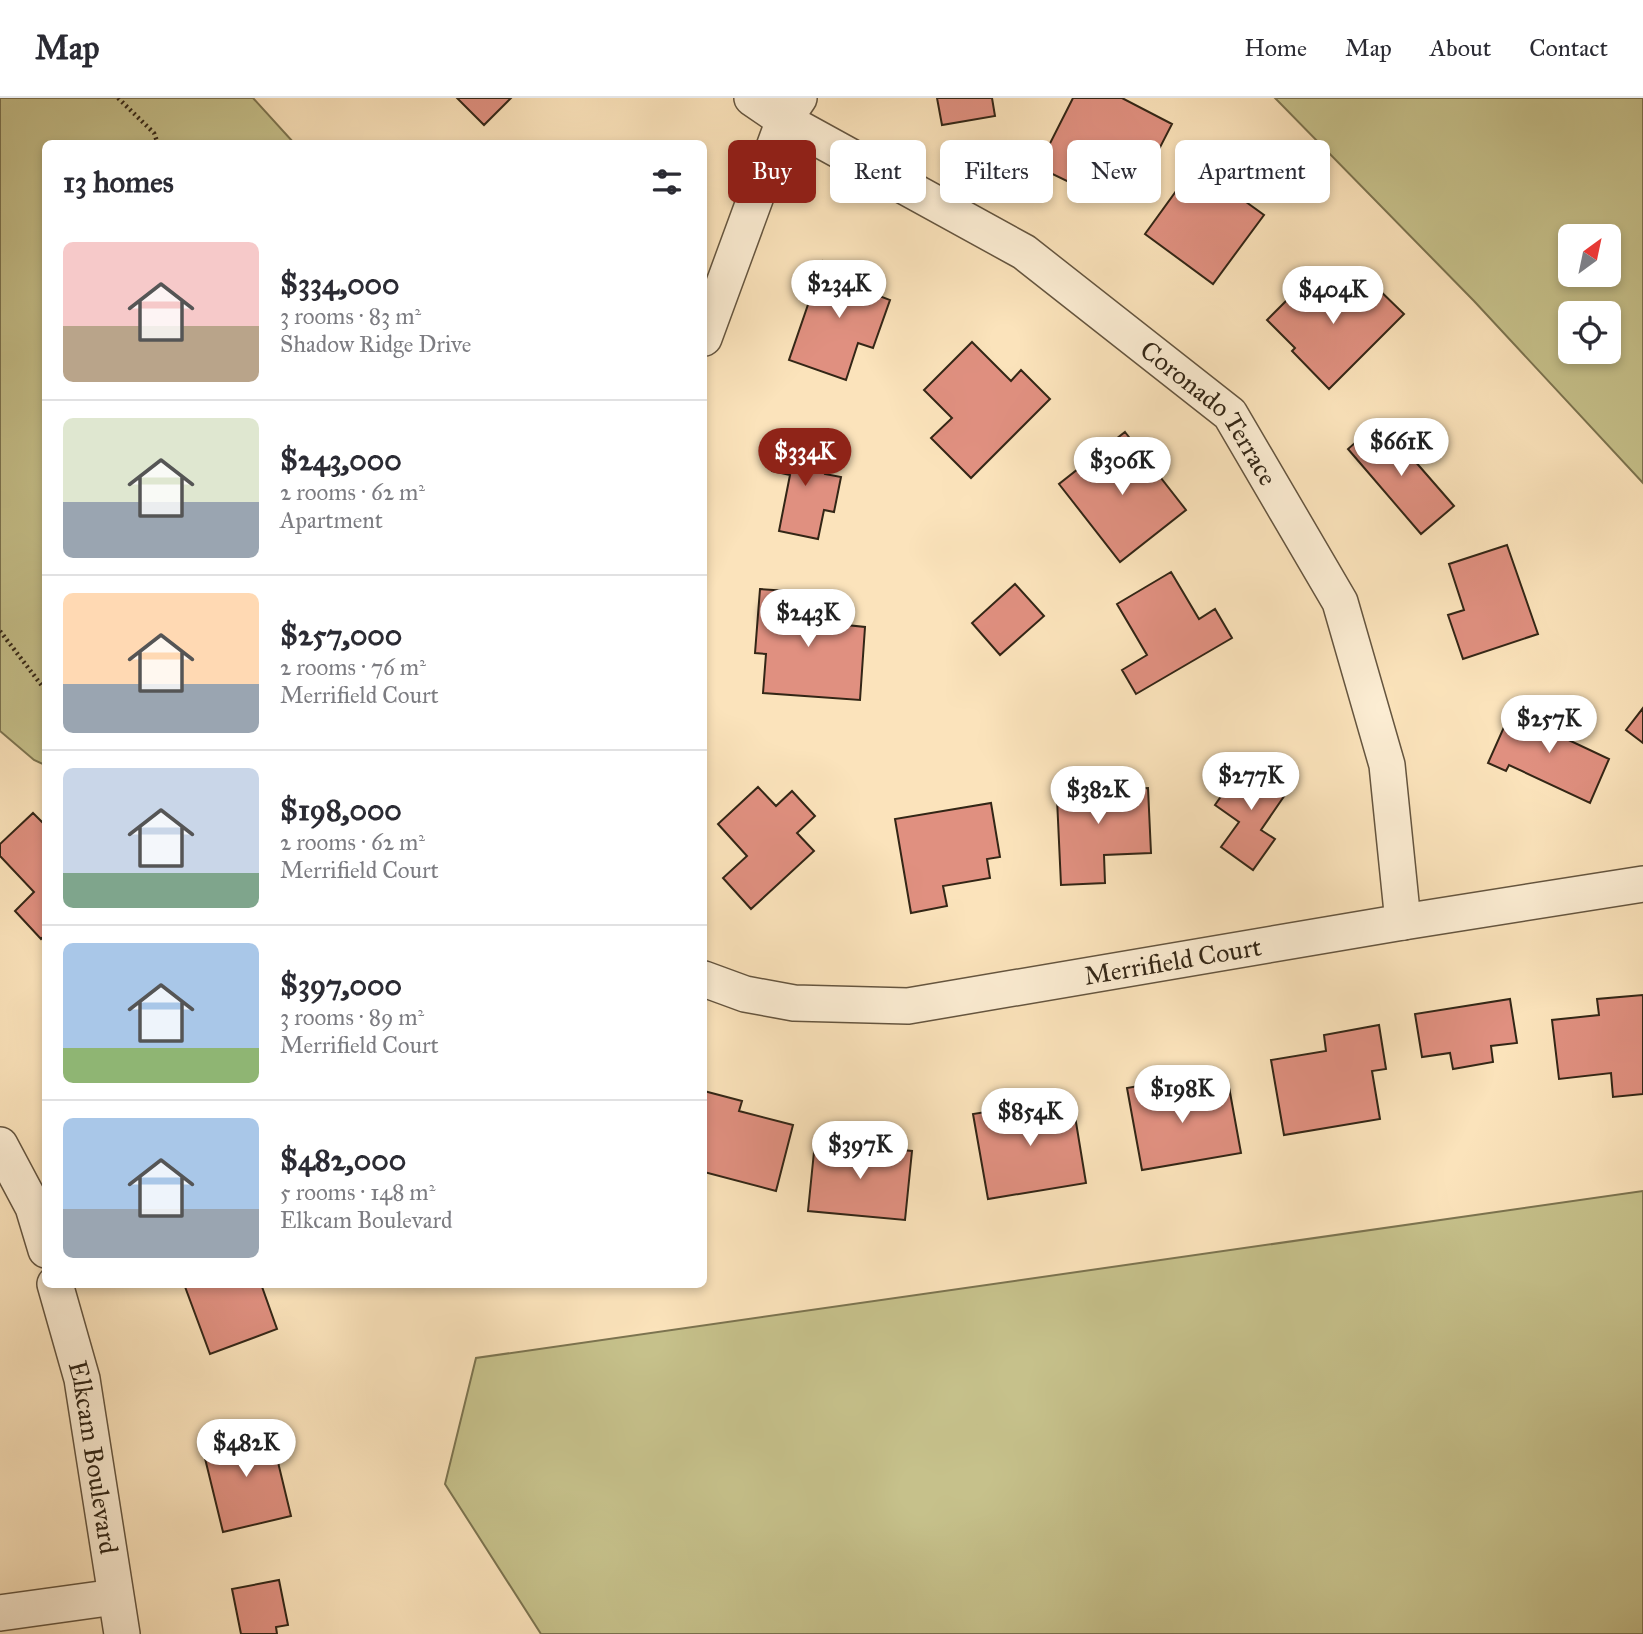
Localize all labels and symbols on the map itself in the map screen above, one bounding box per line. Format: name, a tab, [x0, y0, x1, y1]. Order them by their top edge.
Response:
north arrow	[1558, 224, 1620, 287]
pin: $234K	[790, 260, 888, 320]
pin: $404K	[1284, 266, 1382, 326]
street label: Coronado Terrace	[1134, 334, 1284, 491]
pin: $661K	[1352, 418, 1450, 478]
pin: $334K	[756, 428, 854, 488]
pin: $306K	[1073, 438, 1171, 497]
pin: $243K	[759, 589, 857, 649]
pin: $257K	[1500, 696, 1598, 755]
pin: $277K	[1202, 752, 1300, 812]
pin: $382K	[1049, 766, 1147, 826]
street label: Merrifield Court	[1082, 930, 1264, 992]
pin: $198K	[1133, 1066, 1231, 1125]
pin: $854K	[981, 1088, 1079, 1148]
pin: $397K	[811, 1122, 909, 1181]
street label: Elkcam Boulevard	[62, 1357, 125, 1556]
pin: $482K	[197, 1420, 295, 1479]

